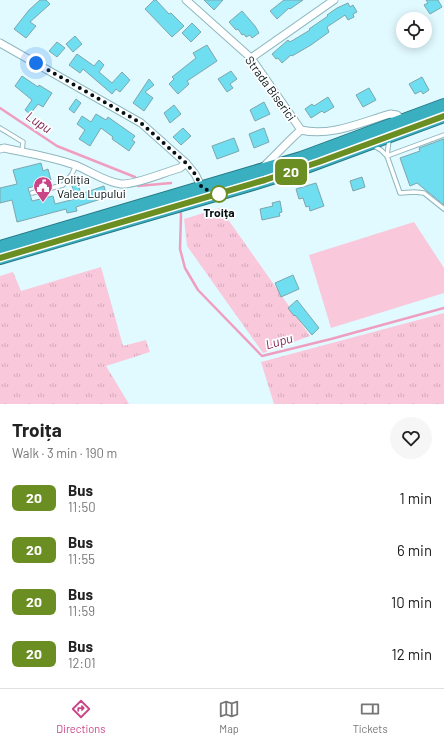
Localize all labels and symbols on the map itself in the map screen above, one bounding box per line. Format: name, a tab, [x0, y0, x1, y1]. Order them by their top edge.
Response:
your location	[26, 53, 46, 73]
street label: Strada Biserici	[243, 53, 299, 123]
water label: Lupu	[23, 108, 55, 136]
line badge: 20	[273, 159, 309, 185]
place label: Poliția Valea Lupului	[57, 172, 126, 200]
public building icon: Poliția Valea Lupului	[32, 175, 54, 203]
marker: Troița	[210, 185, 228, 203]
place label: Troița	[203, 205, 235, 219]
water label: Lupu	[264, 330, 295, 352]

